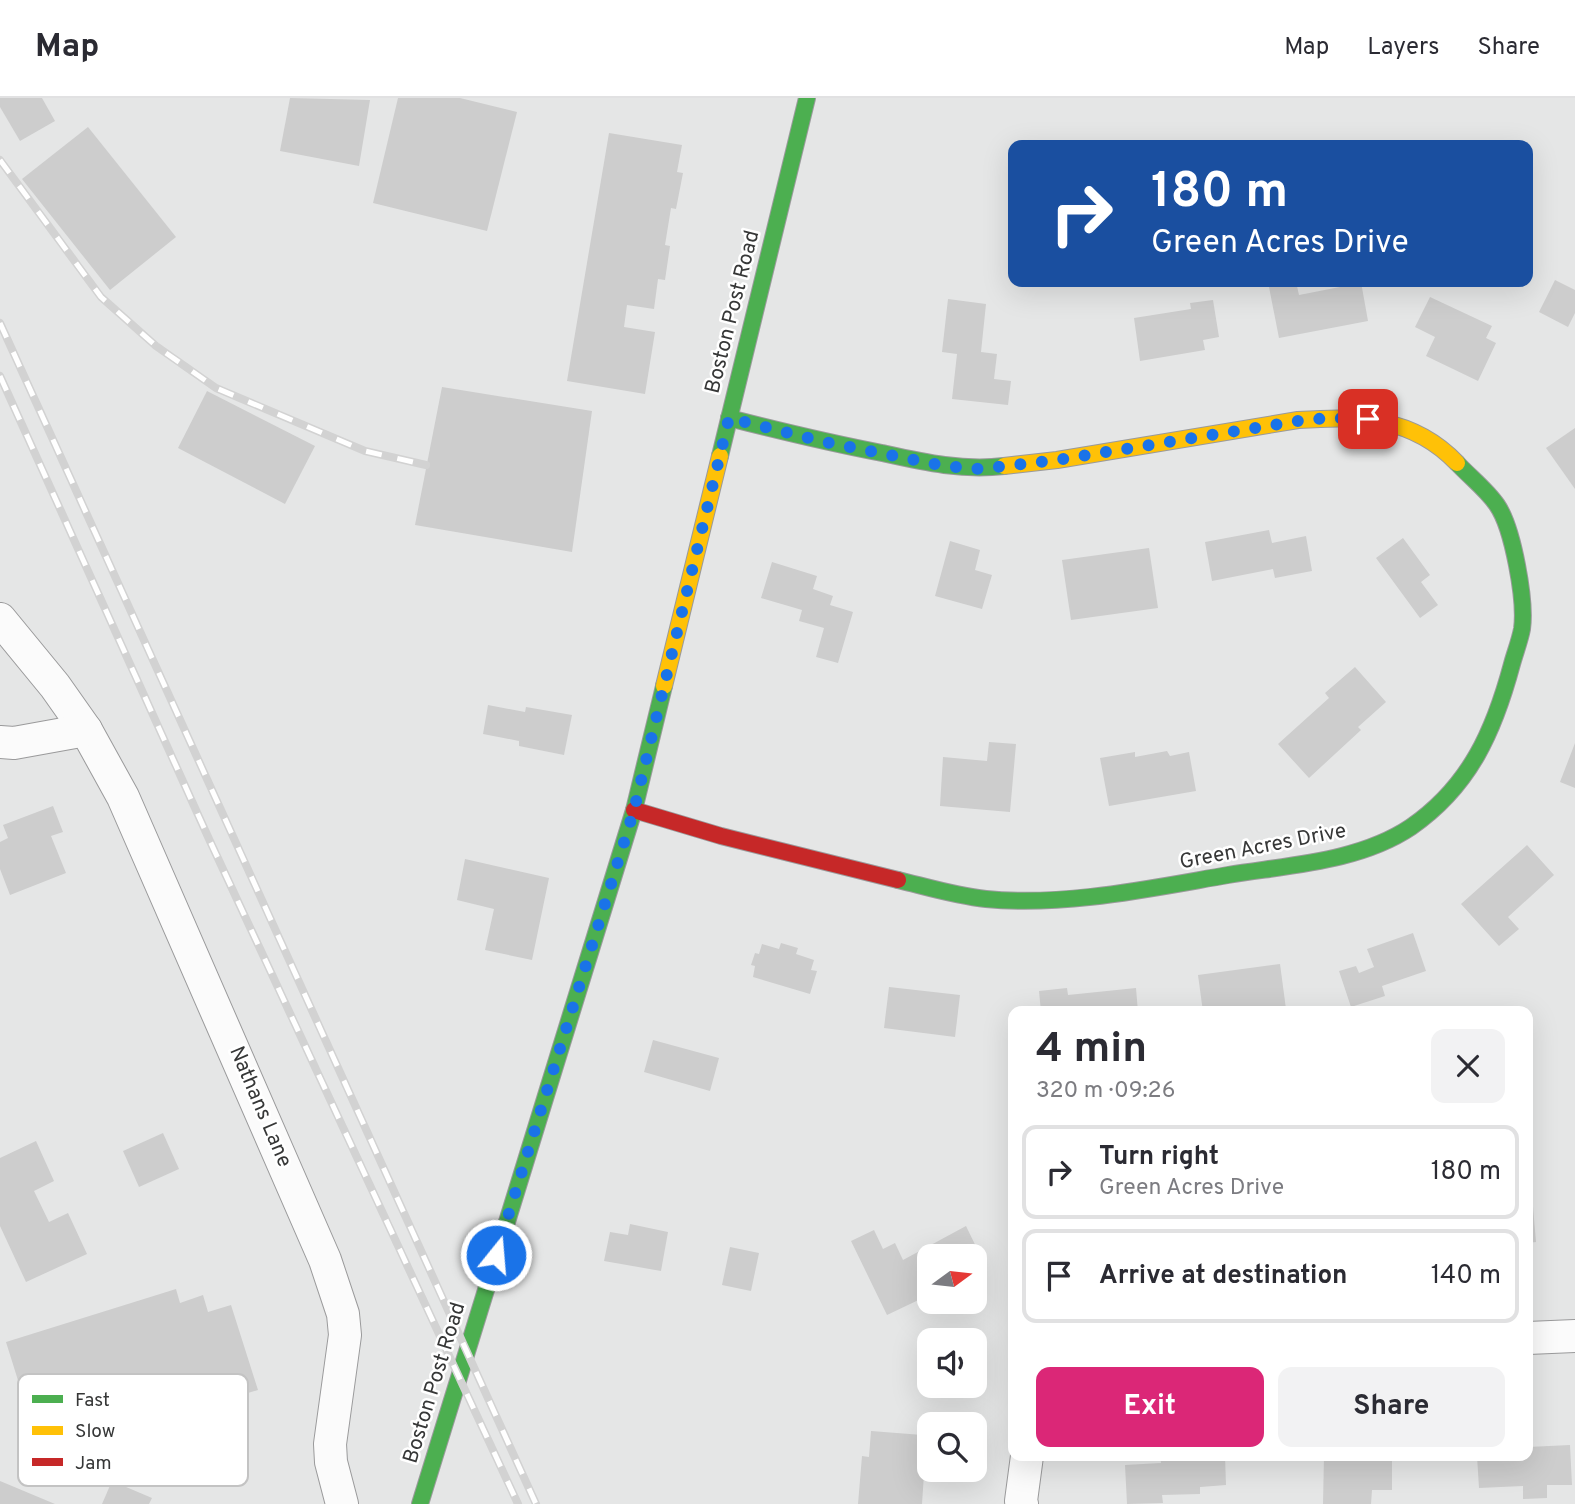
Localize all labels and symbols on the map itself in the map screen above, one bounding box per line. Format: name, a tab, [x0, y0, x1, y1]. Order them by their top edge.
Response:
street label: Boston Post Road	[700, 228, 766, 396]
pin	[1338, 389, 1398, 449]
street label: Green Acres Drive	[1177, 818, 1349, 876]
street label: Nathans Lane	[222, 1042, 298, 1172]
position arrow	[459, 1218, 533, 1292]
north arrow	[917, 1244, 987, 1314]
street label: Boston Post Road	[398, 1299, 472, 1467]
legend	[18, 1374, 248, 1486]
text: Fast	[75, 1389, 110, 1413]
text: Slow	[75, 1420, 115, 1444]
text: Jam	[75, 1452, 112, 1476]

